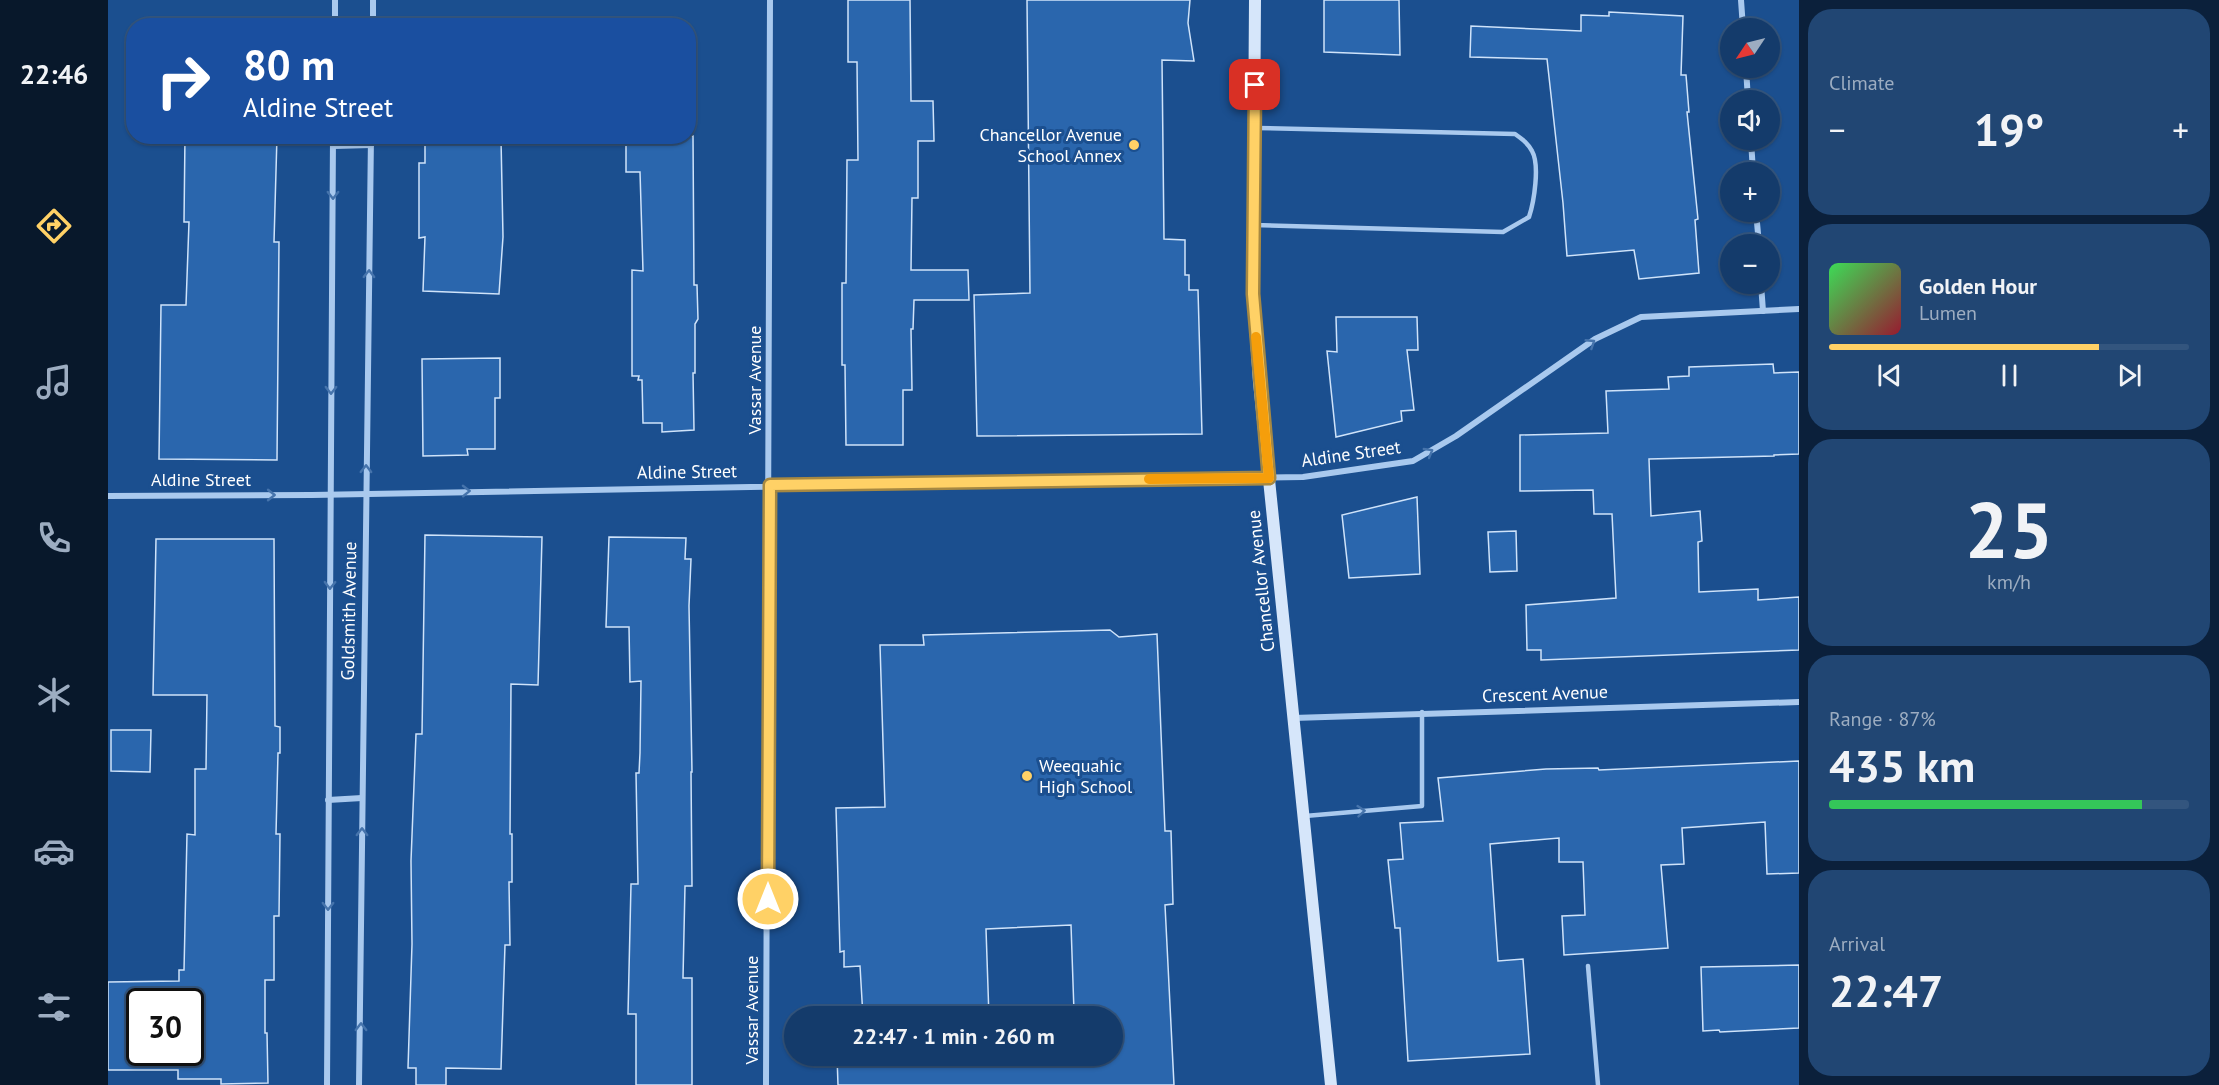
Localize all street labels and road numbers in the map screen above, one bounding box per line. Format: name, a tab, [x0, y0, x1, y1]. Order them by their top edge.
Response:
street label: Vassar Avenue	[743, 326, 766, 435]
street label: Aldine Street	[1300, 435, 1402, 472]
street label: Aldine Street	[637, 459, 737, 484]
street label: Aldine Street	[151, 468, 251, 491]
street label: Chancellor Avenue	[1242, 509, 1279, 653]
street label: Goldsmith Avenue	[336, 541, 361, 681]
street label: Crescent Avenue	[1482, 680, 1608, 707]
street label: Vassar Avenue	[740, 956, 763, 1065]

